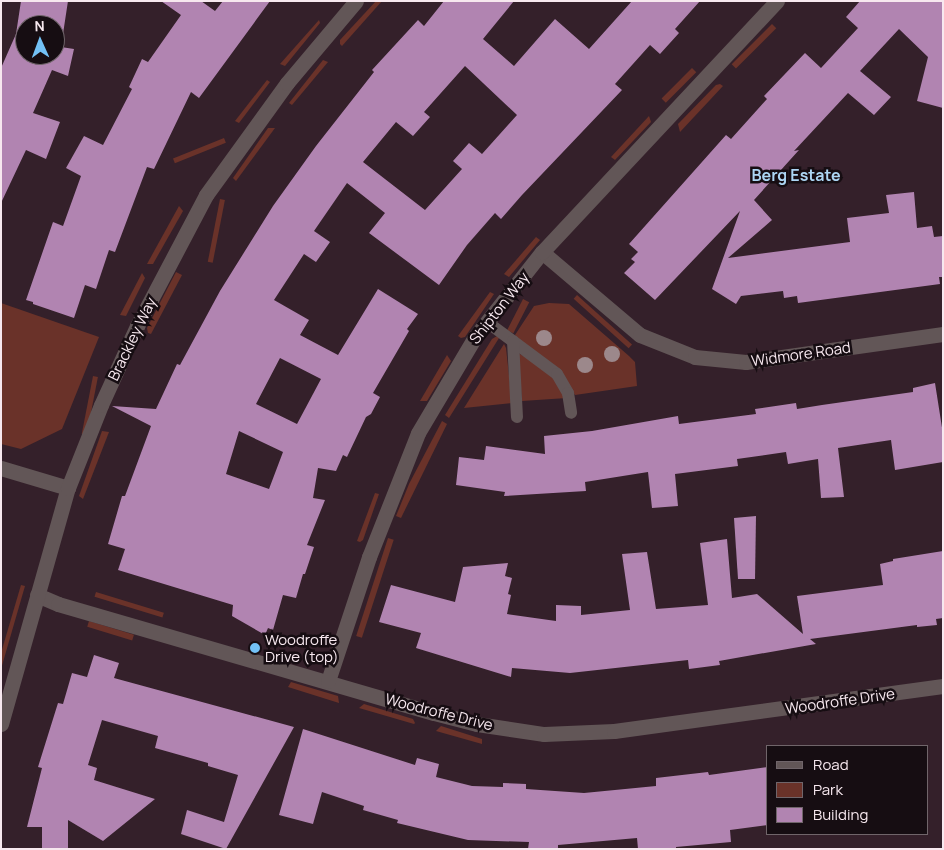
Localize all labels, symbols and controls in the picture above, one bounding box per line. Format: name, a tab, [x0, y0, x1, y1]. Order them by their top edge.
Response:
north arrow	[15, 15, 65, 65]
text: N	[34, 16, 45, 35]
district label: Berg Estate	[751, 165, 841, 185]
street label: Shipton Way	[465, 269, 533, 347]
street label: Brackley Way	[104, 294, 160, 384]
street label: Widmore Road	[750, 338, 852, 370]
place label: Woodroffe Drive (top)	[265, 630, 339, 665]
marker: Woodroffe Drive (top)	[249, 642, 261, 654]
street label: Woodroffe Drive	[784, 684, 896, 718]
street label: Woodroffe Drive	[383, 690, 495, 734]
legend	[766, 745, 929, 835]
text: Road	[813, 754, 849, 775]
text: Park	[813, 779, 843, 800]
text: Building	[813, 804, 868, 825]

